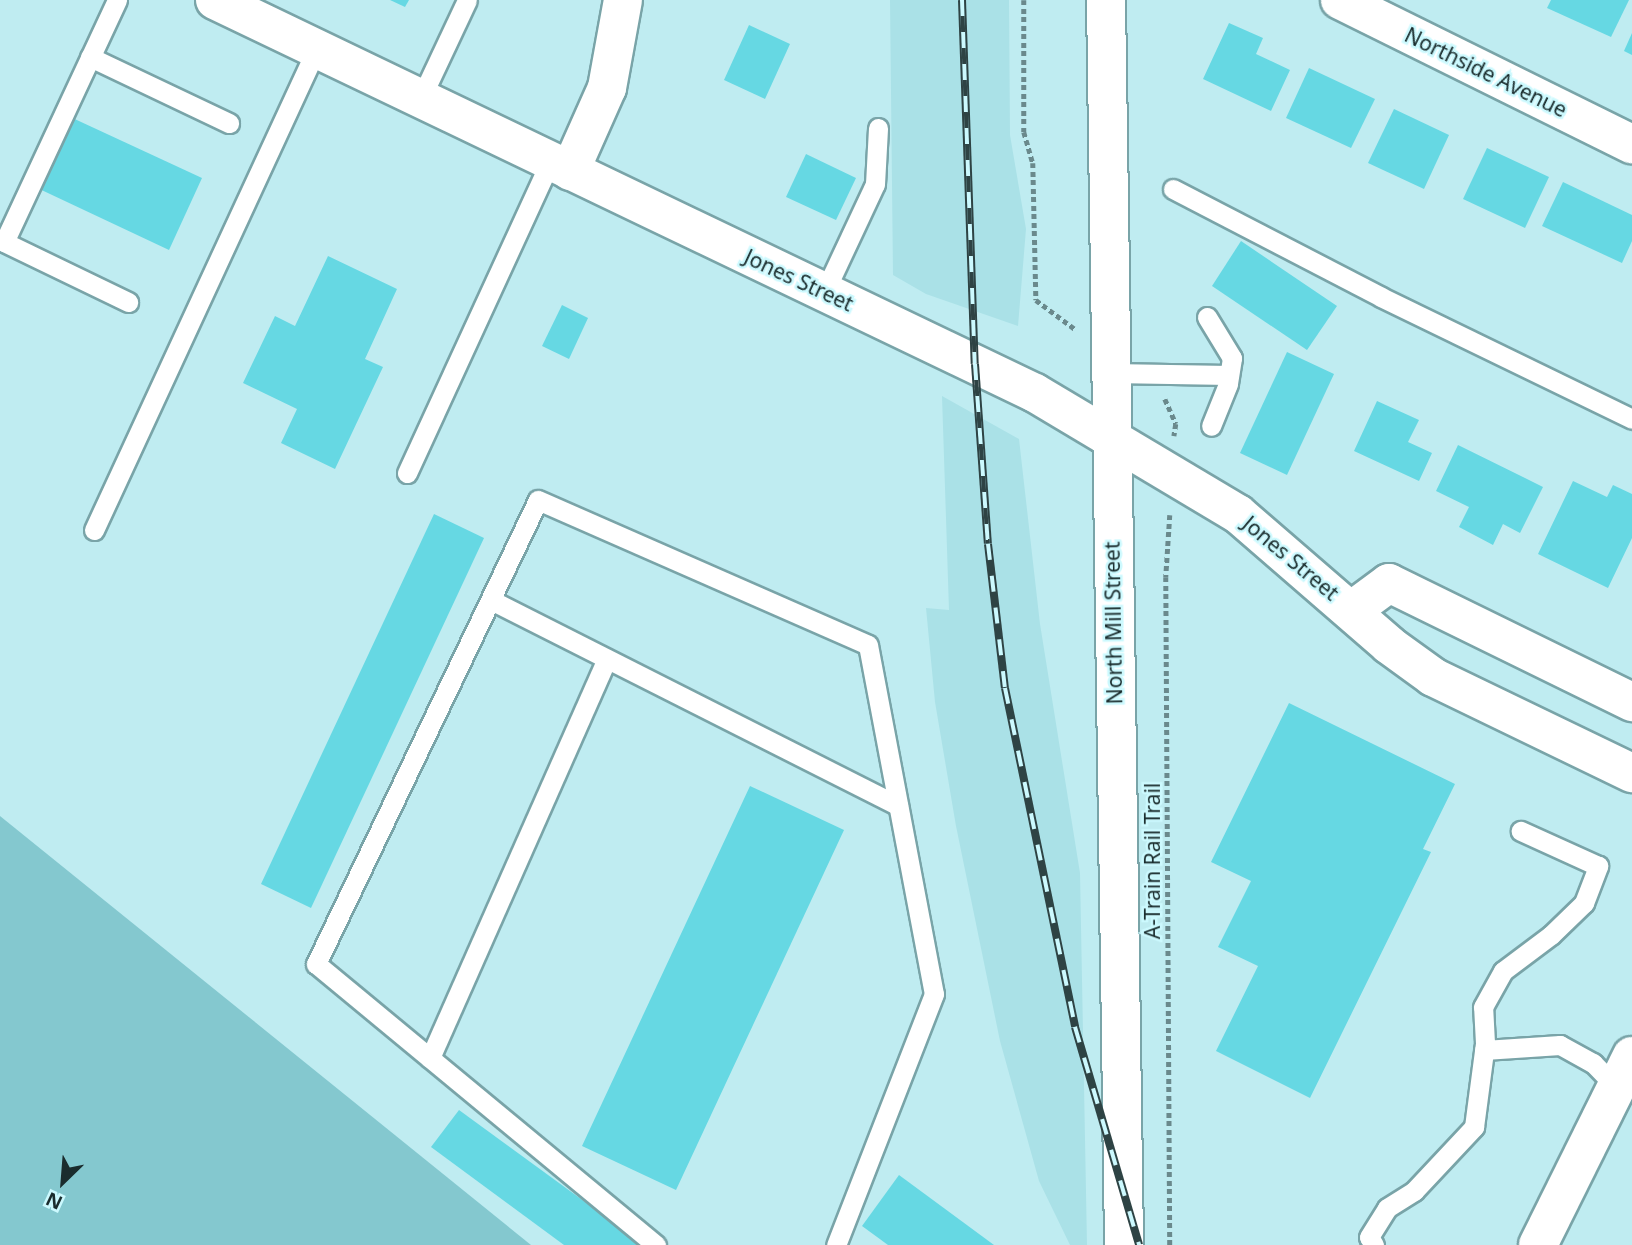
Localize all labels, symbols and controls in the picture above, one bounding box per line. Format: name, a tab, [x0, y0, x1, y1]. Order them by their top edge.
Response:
street label: Northside Avenue	[1401, 22, 1571, 122]
street label: Jones Street	[740, 244, 858, 316]
street label: Jones Street	[1238, 511, 1344, 605]
street label: North Mill Street	[1099, 541, 1127, 705]
street label: A-Train Rail Trail	[1139, 783, 1165, 939]
north arrow	[28, 1147, 98, 1217]
text: N	[42, 1186, 67, 1216]

